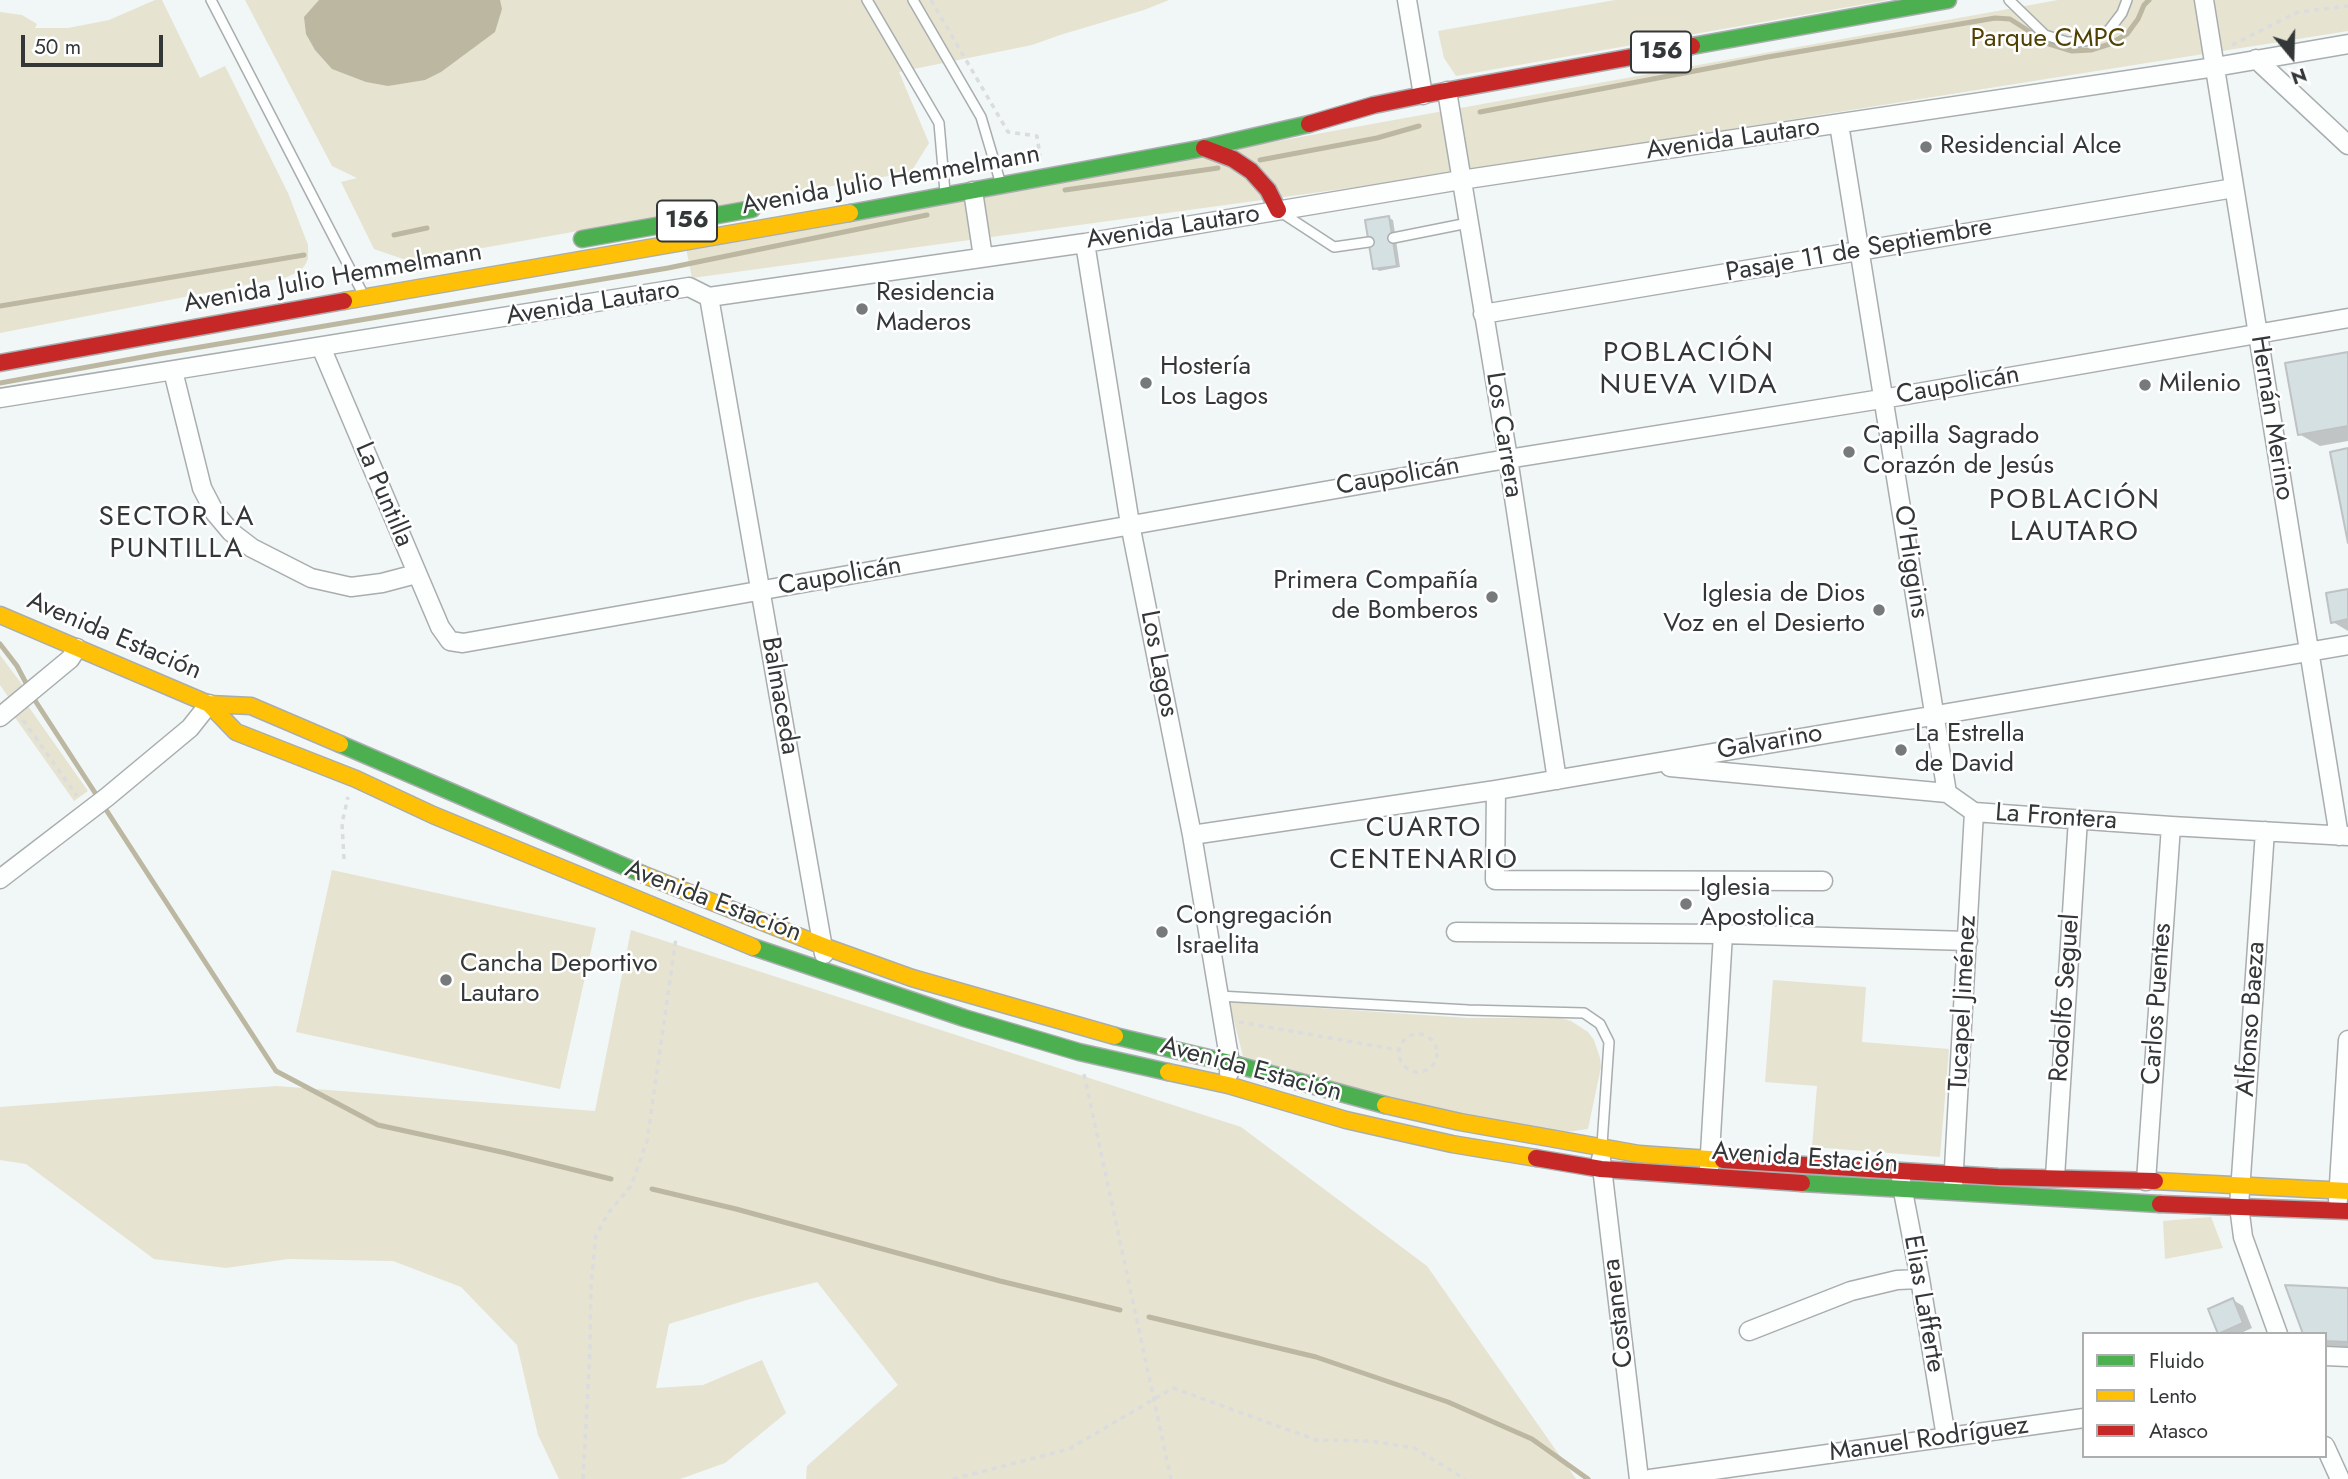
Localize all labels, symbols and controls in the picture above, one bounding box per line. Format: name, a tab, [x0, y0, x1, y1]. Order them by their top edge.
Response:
scale bar	[24, 21, 166, 65]
north arrow	[2257, 21, 2327, 91]
park label: Parque CMPC	[1970, 24, 2126, 56]
text: 50 m	[34, 32, 81, 62]
road number: 156	[1631, 32, 1691, 72]
text: N	[2287, 61, 2311, 92]
street label: Avenida Lautaro	[1644, 112, 1822, 168]
place label: Residencial Alce	[1940, 131, 2121, 163]
street label: Avenida Julio Hemmelmann	[739, 139, 1043, 223]
marker: Residencial Alce	[1918, 139, 1934, 155]
street label: Avenida Lautaro	[1084, 199, 1262, 257]
road number: 156	[657, 201, 717, 242]
street label: Pasaje 11 de Septiembre	[1723, 212, 1995, 290]
street label: Avenida Julio Hemmelmann	[181, 237, 485, 321]
street label: Avenida Lautaro	[504, 275, 682, 333]
place label: Residencia Maderos	[876, 278, 995, 340]
marker: Residencia Maderos	[854, 301, 870, 317]
street label: Hernán Merino	[2243, 333, 2299, 503]
district label: POBLACIÓN NUEVA VIDA	[1601, 337, 1777, 403]
place label: Hostería Los Lagos	[1160, 352, 1268, 414]
street label: Caupolicán	[1894, 360, 2022, 412]
place label: Milenio	[2159, 369, 2241, 401]
street label: Los Carrera	[1478, 370, 1528, 500]
marker: Hostería Los Lagos	[1138, 375, 1154, 391]
marker: Milenio	[2137, 377, 2153, 393]
place label: Capilla Sagrado Corazón de Jesús	[1863, 421, 2054, 482]
street label: La Puntilla	[347, 438, 419, 552]
marker: Capilla Sagrado Corazón de Jesús	[1841, 444, 1857, 460]
street label: Caupolicán	[1334, 451, 1462, 503]
district label: POBLACIÓN LAUTARO	[1990, 484, 2160, 550]
district label: SECTOR LA PUNTILLA	[100, 501, 254, 567]
street label: O'Higgins	[1886, 503, 1934, 621]
street label: Caupolicán	[776, 551, 904, 603]
place label: Primera Compañía de Bomberos	[1273, 566, 1478, 628]
place label: Iglesia de Dios Voz en el Desierto	[1663, 579, 1865, 640]
street label: Avenida Estación	[22, 586, 206, 688]
marker: Primera Compañía de Bomberos	[1484, 589, 1500, 605]
marker: Iglesia de Dios Voz en el Desierto	[1871, 602, 1887, 618]
street label: Los Lagos	[1132, 608, 1184, 720]
street label: Balmaceda	[753, 635, 805, 757]
street label: Galvarino	[1715, 718, 1825, 768]
place label: La Estrella de David	[1915, 719, 2024, 780]
marker: La Estrella de David	[1893, 742, 1909, 758]
street label: La Frontera	[1994, 798, 2118, 838]
district label: CUARTO CENTENARIO	[1330, 812, 1518, 878]
street label: Avenida Estación	[620, 854, 806, 950]
place label: Iglesia Apostolica	[1700, 873, 1815, 934]
marker: Iglesia Apostolica	[1678, 896, 1694, 912]
place label: Congregación Israelita	[1176, 901, 1333, 962]
street label: Rodolfo Seguel	[2045, 913, 2087, 1083]
street label: Tucapel Jiménez	[1944, 914, 1984, 1092]
street label: Carlos Puentes	[2137, 922, 2179, 1086]
marker: Congregación Israelita	[1154, 924, 1170, 940]
street label: Alfonso Baeza	[2231, 940, 2273, 1098]
place label: Cancha Deportivo Lautaro	[460, 949, 658, 1010]
marker: Cancha Deportivo Lautaro	[438, 972, 454, 988]
street label: Avenida Estación	[1157, 1031, 1345, 1109]
street label: Avenida Estación	[1711, 1137, 1899, 1181]
street label: Elias Lafferte	[1896, 1233, 1950, 1375]
street label: Costanera	[1597, 1257, 1641, 1369]
legend	[2082, 1332, 2327, 1458]
text: Fluido	[2149, 1346, 2204, 1376]
text: Lento	[2149, 1381, 2197, 1411]
street label: Manuel Rodríguez	[1827, 1411, 2031, 1469]
text: Atasco	[2149, 1416, 2208, 1446]

